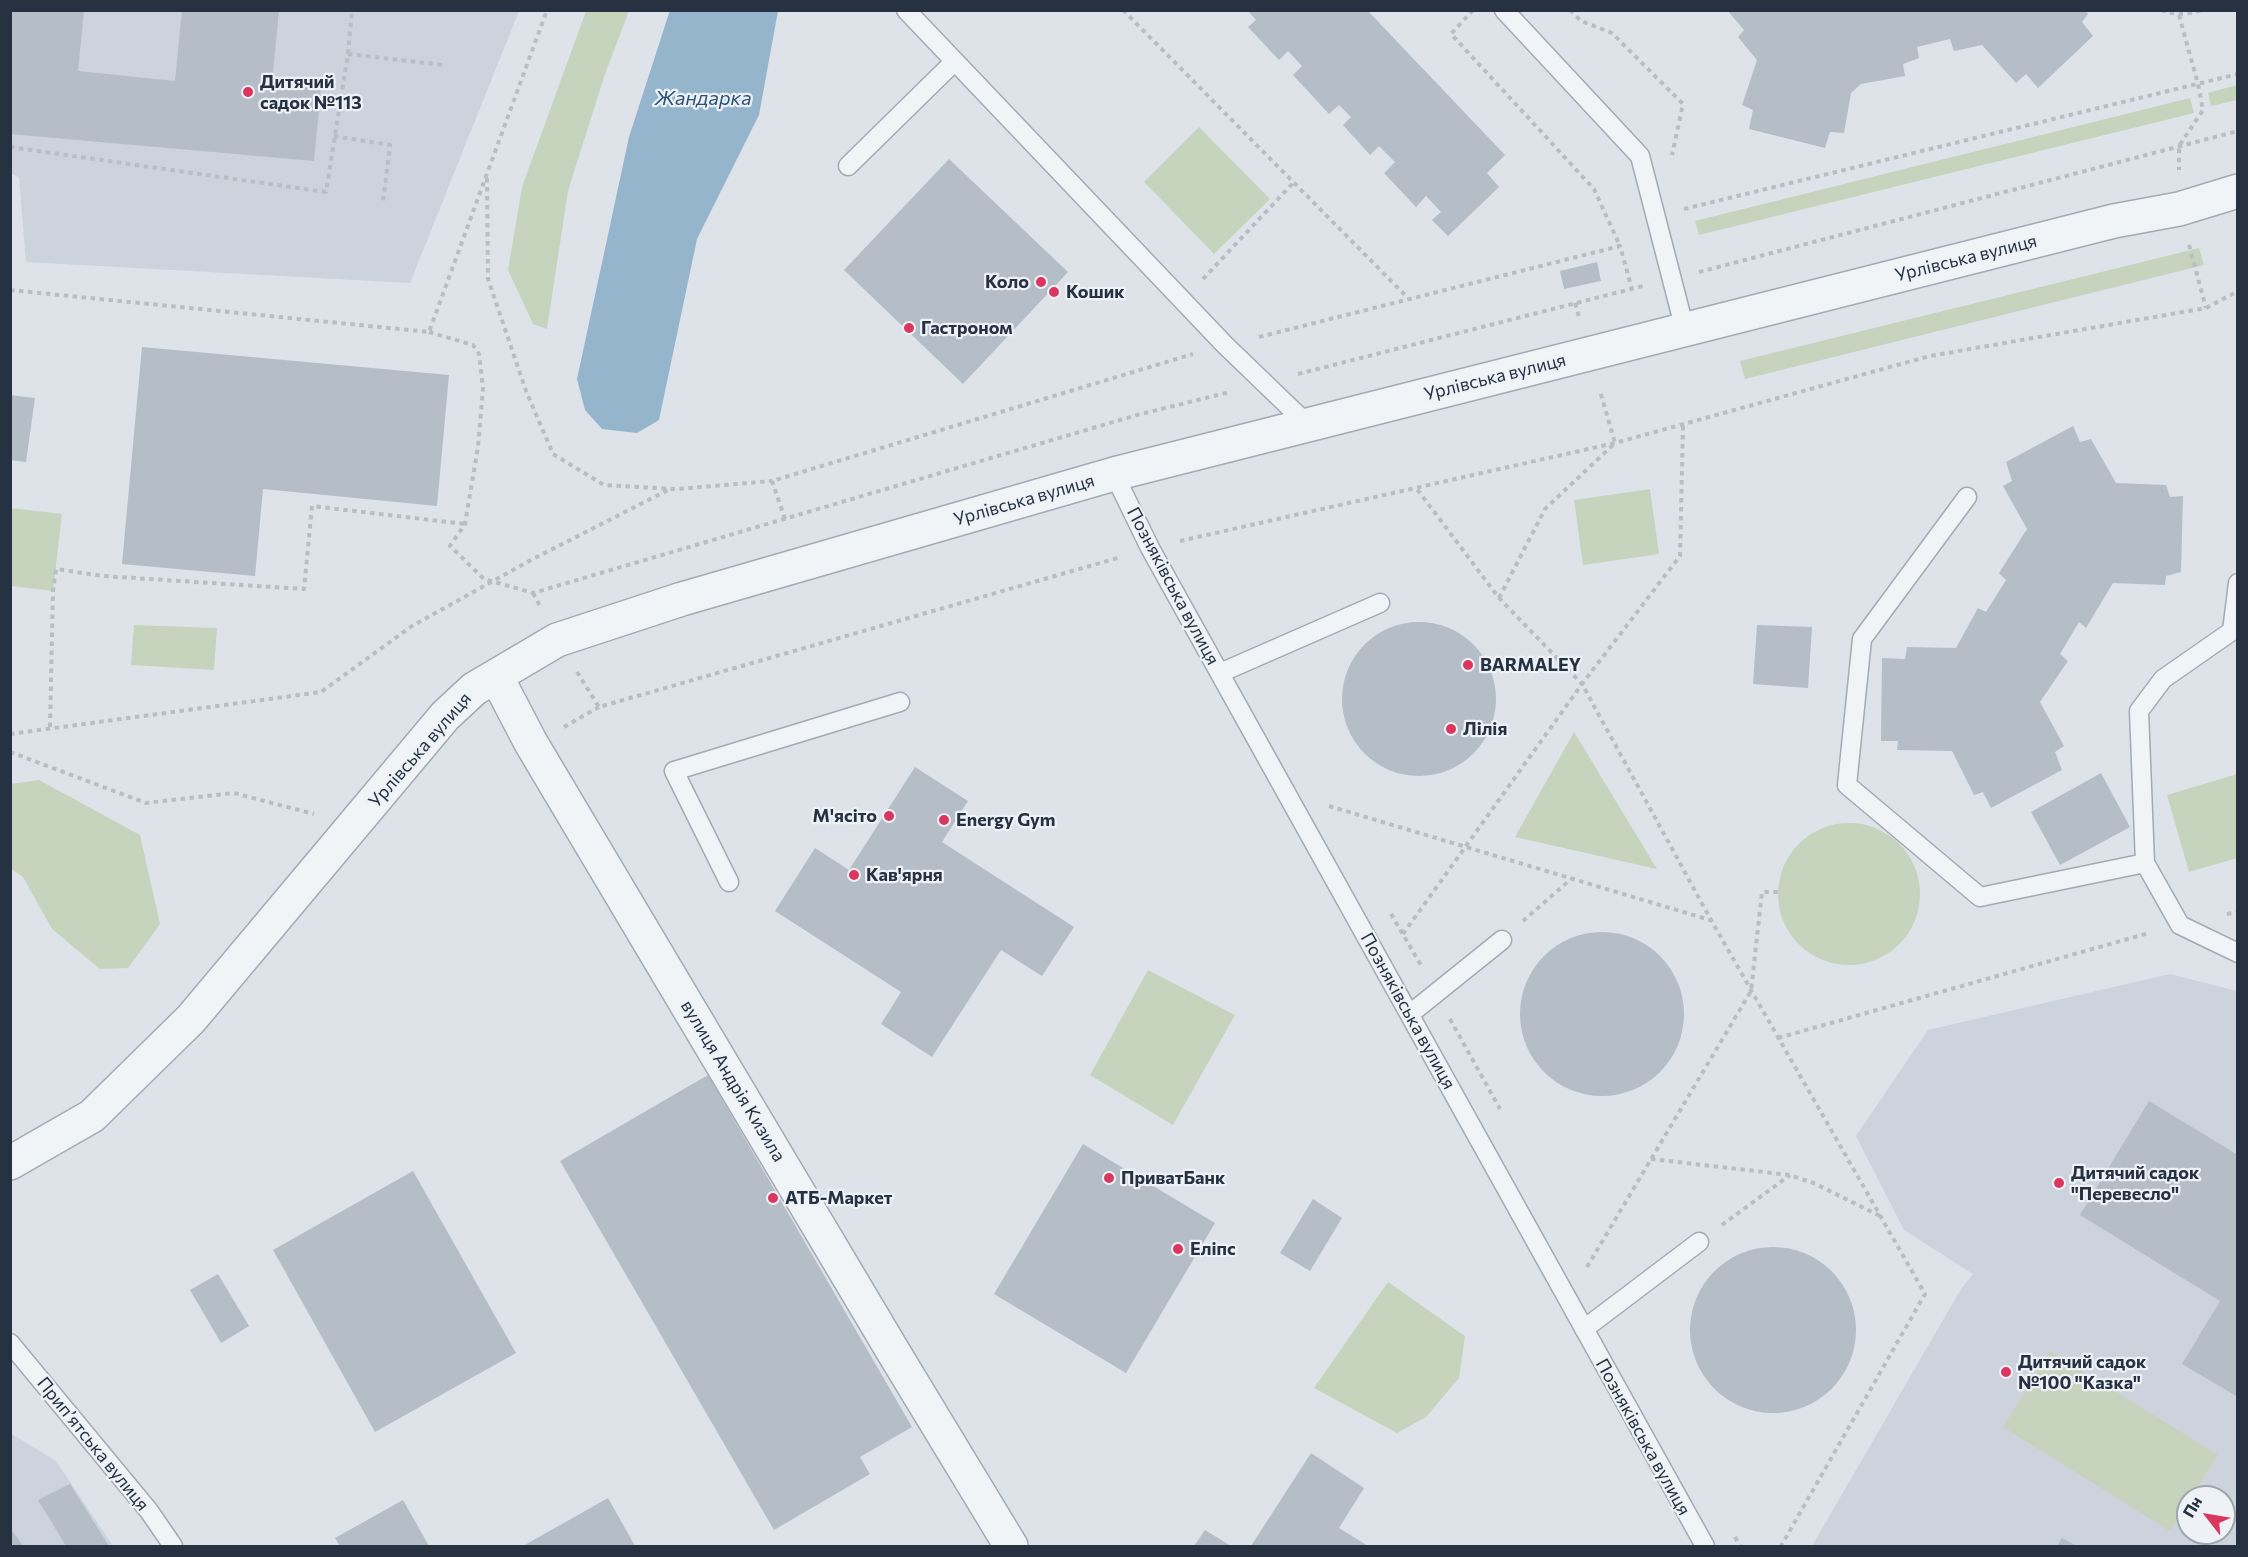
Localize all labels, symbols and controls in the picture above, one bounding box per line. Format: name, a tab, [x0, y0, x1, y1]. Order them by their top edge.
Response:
place label: Дитячий садок №113	[260, 71, 362, 113]
marker: Дитячий садок №113	[241, 85, 255, 99]
water label: Жандарка	[654, 86, 752, 110]
street label: Урлівська вулиця	[1893, 230, 2039, 286]
place label: Коло	[985, 271, 1029, 293]
marker: Коло	[1034, 275, 1048, 289]
place label: Кошик	[1066, 281, 1124, 303]
marker: Кошик	[1047, 285, 1061, 299]
place label: Гастроном	[921, 317, 1013, 339]
marker: Гастроном	[902, 321, 916, 335]
street label: Урлівська вулиця	[1422, 349, 1568, 405]
street label: Урлівська вулиця	[951, 470, 1097, 530]
street label: Позняківська вулиця	[1122, 503, 1224, 669]
place label: BARMALEY	[1480, 654, 1581, 676]
marker: BARMALEY	[1461, 658, 1475, 672]
street label: Урлівська вулиця	[364, 688, 476, 812]
place label: Лілія	[1463, 718, 1507, 740]
marker: Лілія	[1444, 722, 1458, 736]
place label: М'ясіто	[813, 805, 877, 827]
marker: М'ясіто	[882, 809, 896, 823]
place label: Energy Gym	[956, 809, 1056, 831]
marker: Energy Gym	[937, 813, 951, 827]
place label: Кав'ярня	[866, 864, 943, 886]
marker: Кав'ярня	[847, 868, 861, 882]
street label: Позняківська вулиця	[1356, 929, 1460, 1093]
street label: вулиця Андрія Кизила	[676, 996, 790, 1166]
place label: Дитячий садок "Перевесло"	[2071, 1162, 2199, 1204]
place label: ПриватБанк	[1121, 1167, 1225, 1189]
marker: ПриватБанк	[1102, 1171, 1116, 1185]
marker: Дитячий садок "Перевесло"	[2052, 1176, 2066, 1190]
place label: АТБ-Маркет	[785, 1187, 892, 1209]
marker: АТБ-Маркет	[766, 1191, 780, 1205]
place label: Еліпс	[1190, 1238, 1236, 1260]
marker: Еліпс	[1171, 1242, 1185, 1256]
place label: Дитячий садок №100 "Казка"	[2018, 1351, 2146, 1394]
street label: Позняківська вулиця	[1591, 1355, 1695, 1519]
marker: Дитячий садок №100 "Казка"	[1999, 1365, 2013, 1379]
street label: Припʼятська вулиця	[32, 1373, 154, 1515]
north arrow	[2176, 1485, 2236, 1545]
text: Пн	[2178, 1493, 2205, 1520]

